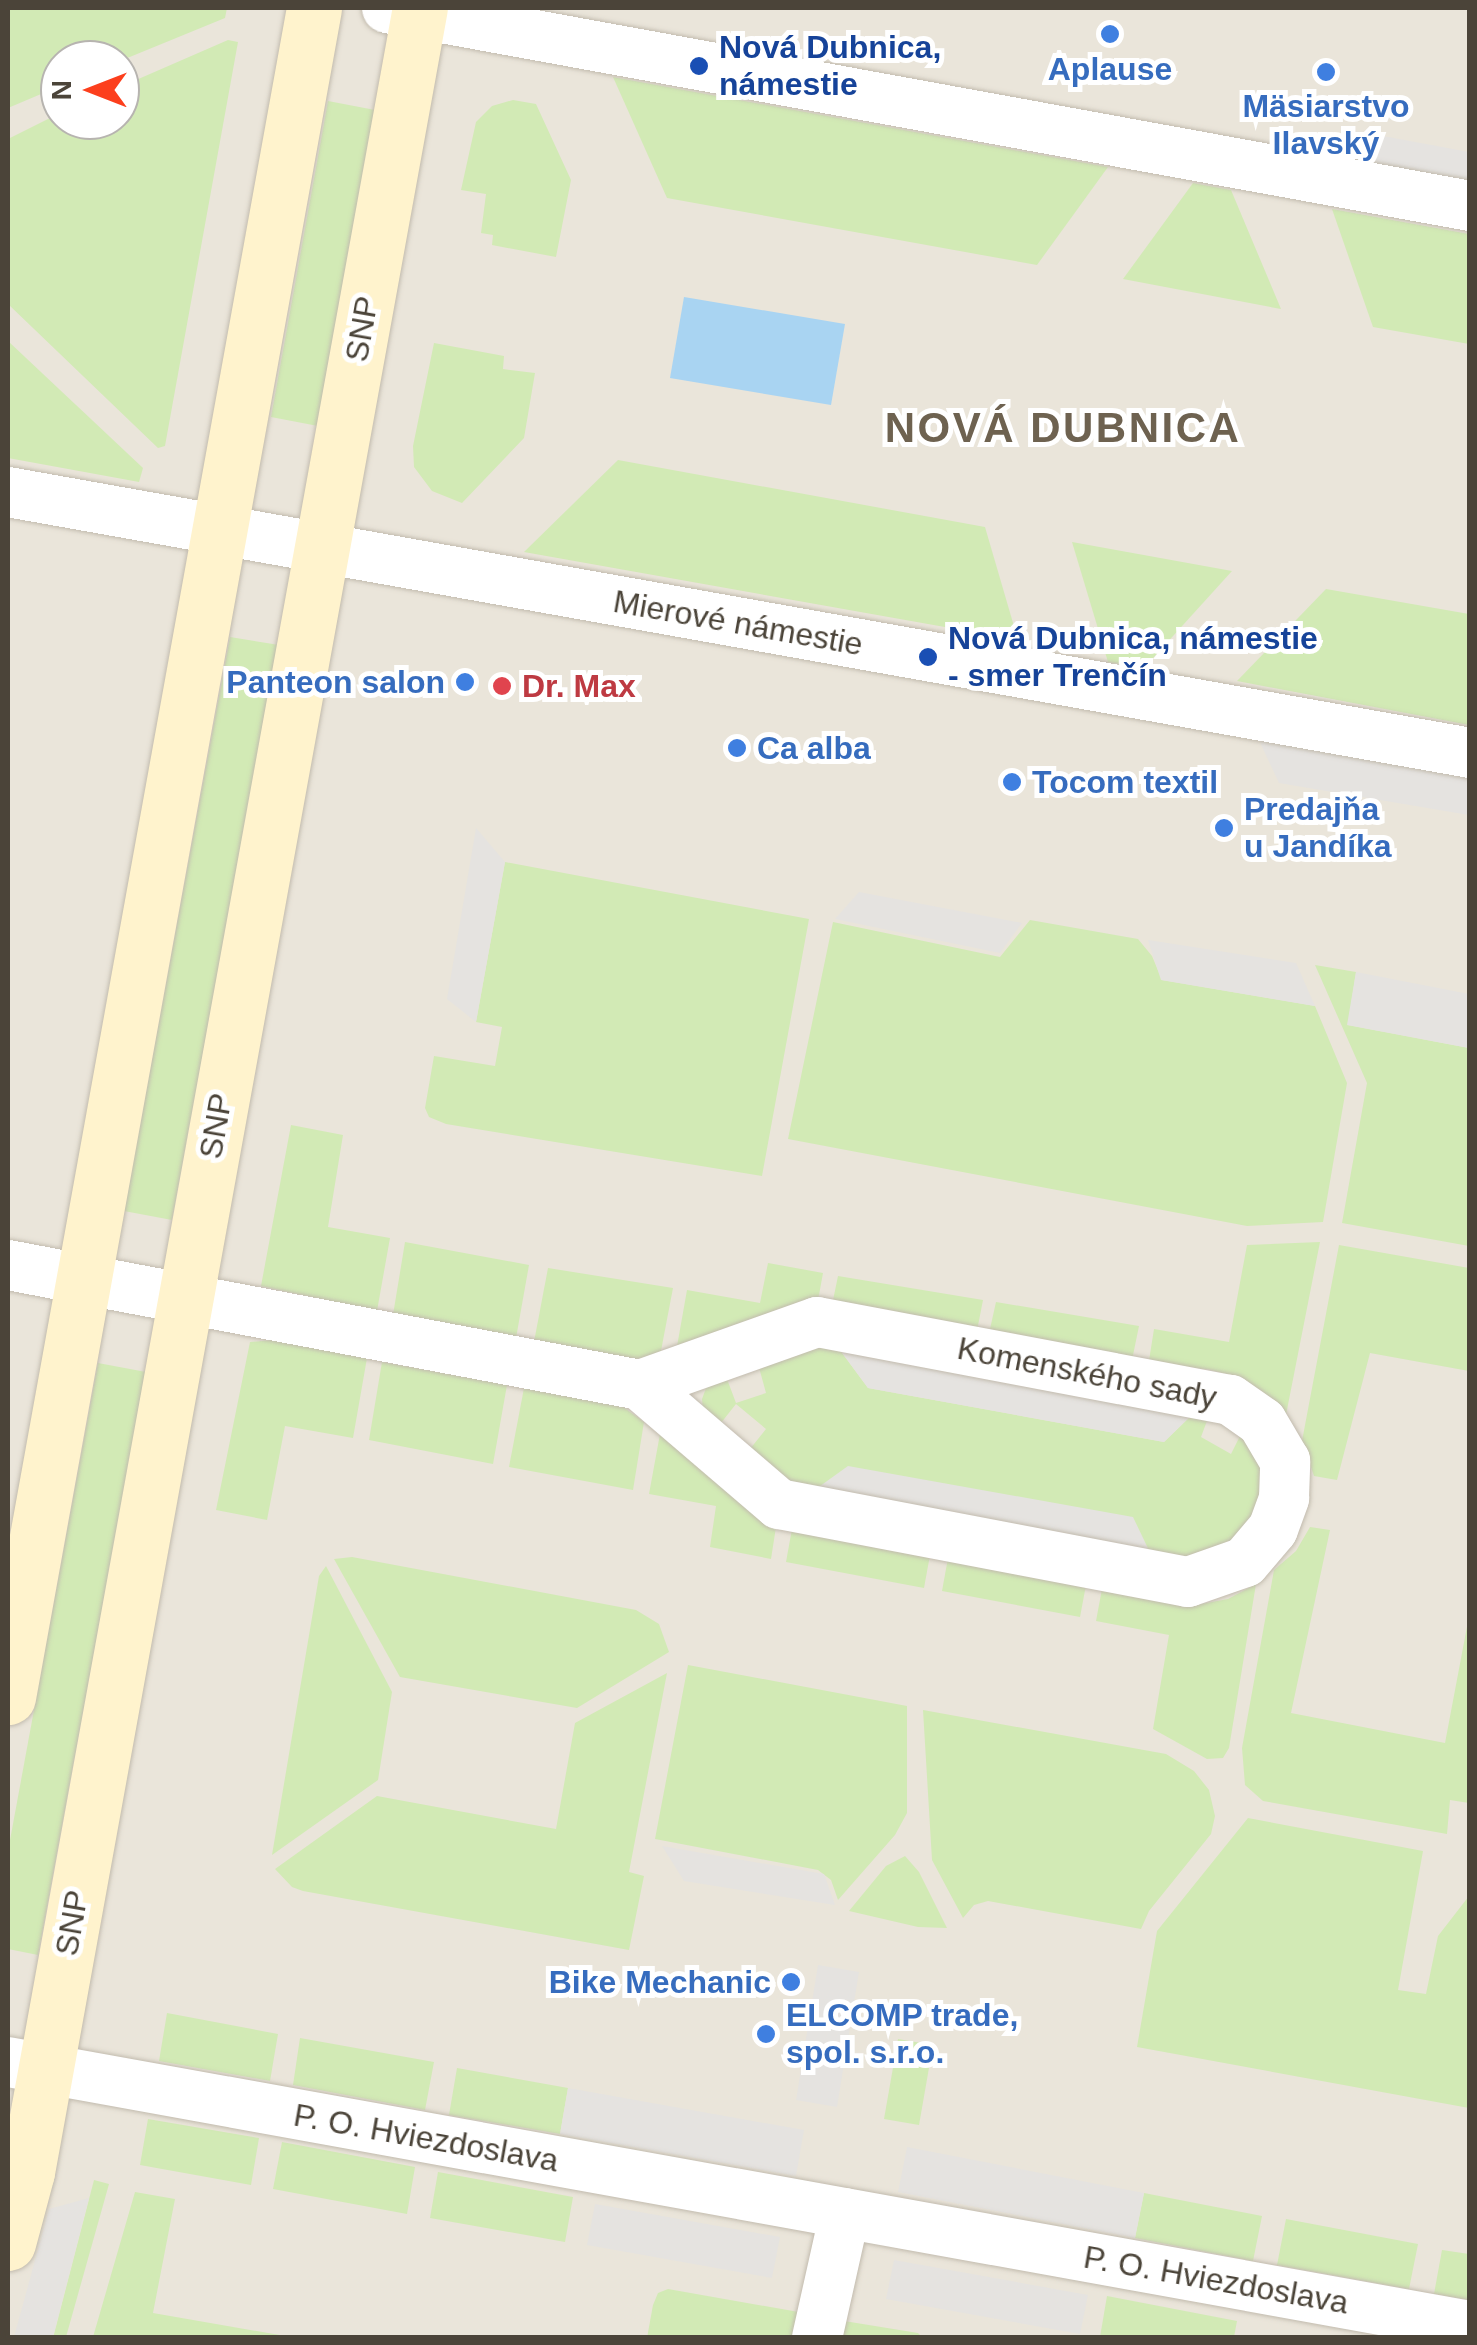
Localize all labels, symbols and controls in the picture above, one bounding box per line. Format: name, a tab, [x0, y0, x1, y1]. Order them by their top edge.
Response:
marker: Aplause	[1099, 23, 1121, 45]
place label: Nová Dubnica, námestie	[719, 29, 941, 104]
north arrow	[40, 40, 140, 140]
place label: Aplause	[1048, 50, 1172, 88]
marker: Nová Dubnica, námestie	[688, 55, 710, 77]
marker: Mäsiarstvo Ilavský	[1315, 61, 1337, 83]
text: N	[46, 80, 77, 100]
place label: Mäsiarstvo Ilavský	[1242, 88, 1410, 163]
street label: SNP	[337, 293, 387, 365]
district label: NOVÁ DUBNICA	[885, 403, 1241, 453]
street label: Mierové námestie	[610, 582, 866, 664]
place label: Nová Dubnica, námestie - smer Trenčín	[948, 620, 1318, 695]
marker: Nová Dubnica, námestie - smer Trenčín	[917, 646, 939, 668]
place label: Panteon salon	[226, 663, 445, 701]
place label: Dr. Max	[522, 667, 636, 705]
marker: Panteon salon	[454, 671, 476, 693]
marker: Dr. Max	[491, 675, 513, 697]
place label: Ca alba	[757, 729, 871, 767]
marker: Ca alba	[726, 737, 748, 759]
place label: Tocom textil	[1032, 763, 1218, 801]
marker: Tocom textil	[1001, 771, 1023, 793]
place label: Predajňa u Jandíka	[1244, 791, 1392, 866]
marker: Predajňa u Jandíka	[1213, 817, 1235, 839]
street label: SNP	[191, 1090, 241, 1162]
street label: Komenského sady	[954, 1329, 1220, 1417]
street label: SNP	[47, 1887, 97, 1959]
place label: Bike Mechanic	[549, 1963, 771, 2001]
marker: Bike Mechanic	[780, 1971, 802, 1993]
place label: ELCOMP trade, spol. s.r.o.	[786, 1997, 1019, 2072]
marker: ELCOMP trade, spol. s.r.o.	[755, 2023, 777, 2045]
street label: P. O. Hviezdoslava	[291, 2096, 561, 2180]
street label: P. O. Hviezdoslava	[1081, 2238, 1351, 2322]

